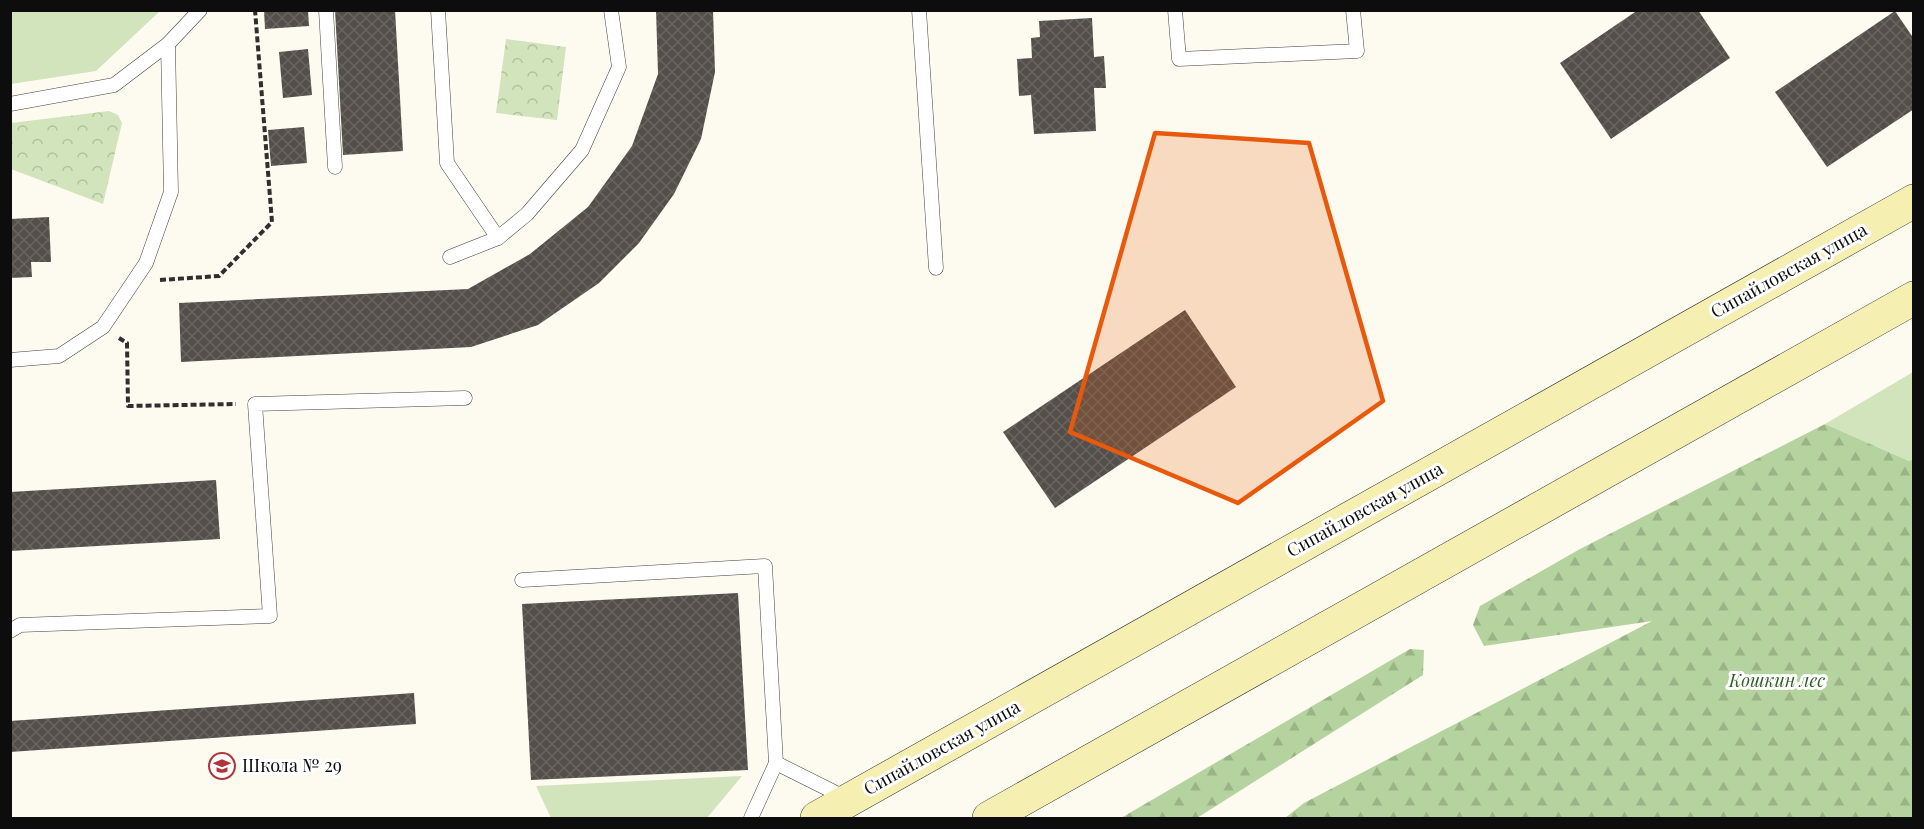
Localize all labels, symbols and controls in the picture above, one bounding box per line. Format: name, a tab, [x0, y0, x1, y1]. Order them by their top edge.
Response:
street label: Сипайловская улица	[1706, 217, 1871, 323]
street label: Сипайловская улица	[1282, 456, 1447, 562]
park label: Кошкин лес	[1728, 668, 1825, 692]
street label: Сипайловская улица	[859, 694, 1024, 800]
school or university icon: Школа № 29	[207, 751, 237, 781]
place label: Школа № 29	[242, 753, 342, 777]

